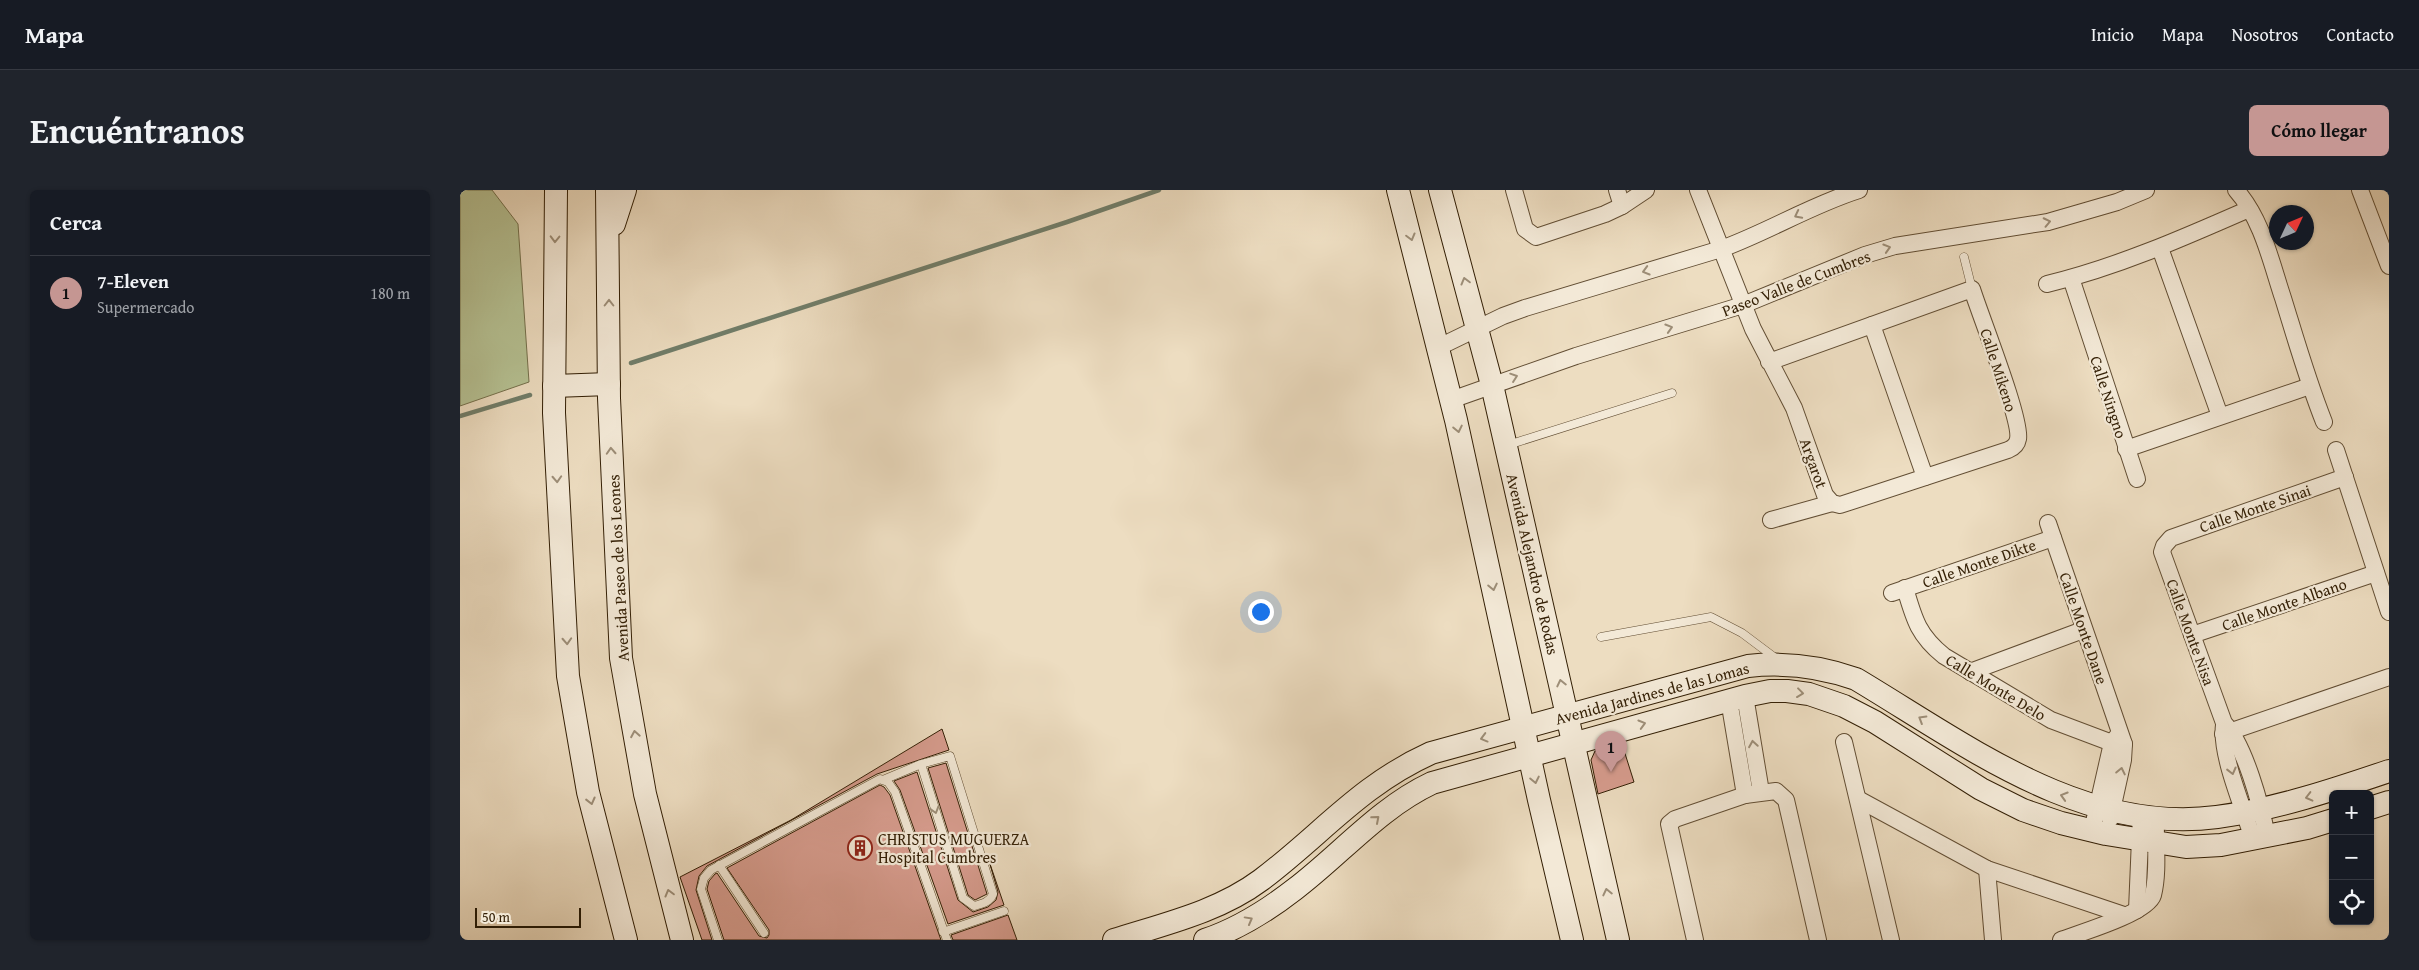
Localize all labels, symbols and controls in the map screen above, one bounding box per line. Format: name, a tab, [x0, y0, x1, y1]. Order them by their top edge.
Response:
text: Mapa	[25, 17, 84, 52]
text: Inicio	[2091, 21, 2134, 48]
text: Mapa	[2162, 21, 2203, 48]
text: Nosotros	[2231, 21, 2299, 48]
text: Contacto	[2327, 21, 2394, 48]
text: Encuéntranos	[30, 105, 245, 156]
button: Cómo llegar	[2249, 105, 2389, 156]
north arrow	[2269, 205, 2314, 250]
text: Cerca	[50, 207, 102, 238]
one-way arrow	[1794, 209, 1803, 219]
one-way arrow	[2042, 217, 2051, 228]
one-way arrow	[1405, 233, 1415, 241]
one-way arrow	[550, 235, 561, 243]
street label: Paseo Valle de Cumbres	[1718, 244, 1874, 322]
one-way arrow	[1882, 244, 1890, 254]
one-way arrow	[1642, 265, 1650, 275]
text: 7-Eleven	[97, 267, 169, 295]
one-way arrow	[1460, 277, 1471, 286]
text: 1	[62, 281, 70, 305]
text: 180 m	[370, 281, 410, 305]
text: Supermercado	[97, 295, 195, 319]
one-way arrow	[604, 299, 614, 306]
one-way arrow	[1664, 324, 1672, 334]
street label: Calle Mikeno	[1974, 325, 2024, 415]
street label: Calle Ningno	[2084, 353, 2134, 441]
one-way arrow	[1509, 373, 1517, 383]
one-way arrow	[1452, 424, 1463, 433]
street label: Argarot	[1794, 434, 1834, 492]
one-way arrow	[606, 447, 617, 455]
street label: Avenida Alejandro de Rodas	[1500, 471, 1566, 657]
street label: Avenida Paseo de los Leones	[601, 474, 635, 662]
one-way arrow	[552, 475, 563, 483]
street label: Calle Monte Sinai	[2196, 478, 2314, 538]
street label: Calle Monte Dikte	[1919, 532, 2039, 594]
street label: Calle Monte Dane	[2054, 569, 2114, 687]
street label: Calle Monte Albano	[2218, 571, 2350, 637]
street label: Calle Monte Nisa	[2161, 575, 2222, 689]
one-way arrow	[1487, 583, 1498, 592]
your location	[1248, 599, 1274, 625]
one-way arrow	[561, 637, 572, 645]
street label: Calle Monte Delo	[1941, 648, 2051, 726]
street label: Avenida Jardines de las Lomas	[1552, 656, 1752, 730]
one-way arrow	[1556, 678, 1566, 687]
one-way arrow	[1797, 687, 1805, 698]
one-way arrow	[1918, 715, 1927, 725]
one-way arrow	[1638, 720, 1646, 730]
one-way arrow	[630, 730, 640, 739]
pin: 1	[1595, 731, 1627, 772]
one-way arrow	[1480, 732, 1489, 743]
one-way arrow	[1749, 739, 1759, 748]
one-way arrow	[2226, 766, 2236, 774]
one-way arrow	[2115, 767, 2126, 776]
one-way arrow	[1529, 776, 1540, 785]
map controls	[2329, 790, 2374, 925]
button: +	[2329, 790, 2374, 835]
one-way arrow	[2061, 791, 2069, 801]
one-way arrow	[2305, 791, 2314, 802]
one-way arrow	[585, 797, 595, 805]
one-way arrow	[930, 805, 940, 814]
one-way arrow	[1371, 816, 1380, 825]
place label: CHRISTUS MUGUERZA Hospital Cumbres	[878, 827, 1030, 869]
building icon: CHRISTUS MUGUERZA Hospital Cumbres	[847, 835, 873, 861]
button: −	[2329, 835, 2374, 880]
button: locate	[2329, 880, 2374, 925]
one-way arrow	[1603, 888, 1613, 897]
one-way arrow	[664, 889, 675, 898]
scale bar	[475, 905, 581, 928]
text: 50 m	[482, 907, 510, 927]
one-way arrow	[1244, 916, 1253, 926]

